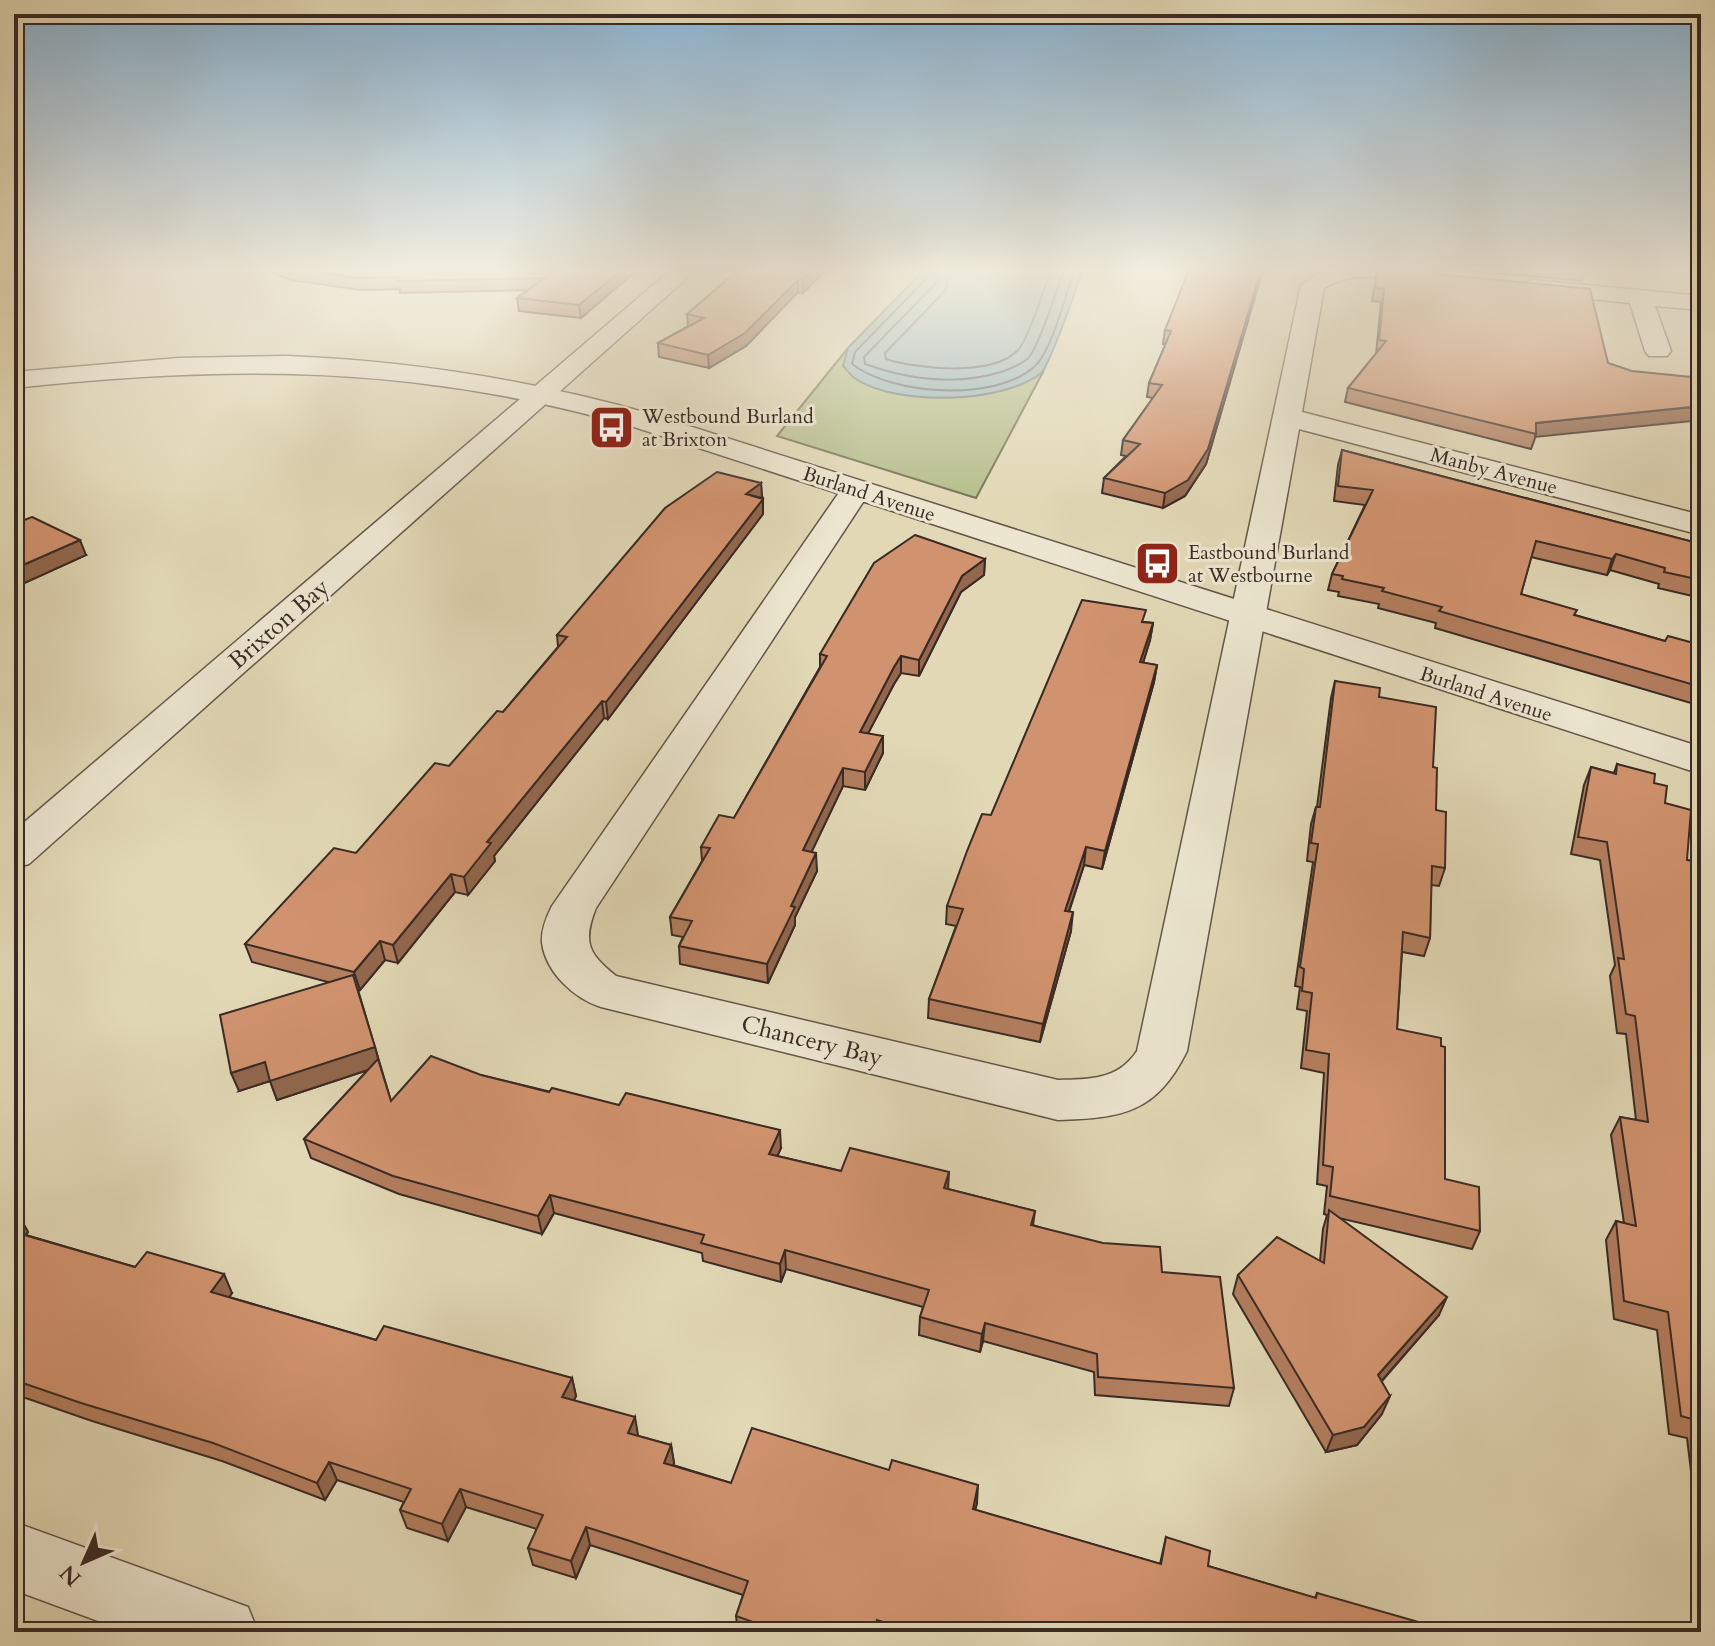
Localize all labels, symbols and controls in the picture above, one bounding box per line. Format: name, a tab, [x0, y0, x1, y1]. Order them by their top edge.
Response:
place label: Westbound Burland at Brixton	[641, 403, 814, 453]
bus stop icon: Westbound Burland at Brixton	[587, 404, 635, 452]
street label: Manby Avenue	[1428, 441, 1560, 501]
street label: Burland Avenue	[799, 460, 939, 528]
place label: Eastbound Burland at Westbourne	[1188, 539, 1350, 589]
bus stop icon: Eastbound Burland at Westbourne	[1133, 540, 1181, 588]
street label: Brixton Bay	[221, 571, 337, 677]
street label: Burland Avenue	[1416, 660, 1556, 728]
street label: Chancery Bay	[738, 1007, 886, 1075]
north arrow	[44, 1522, 124, 1602]
text: N	[53, 1558, 88, 1593]

